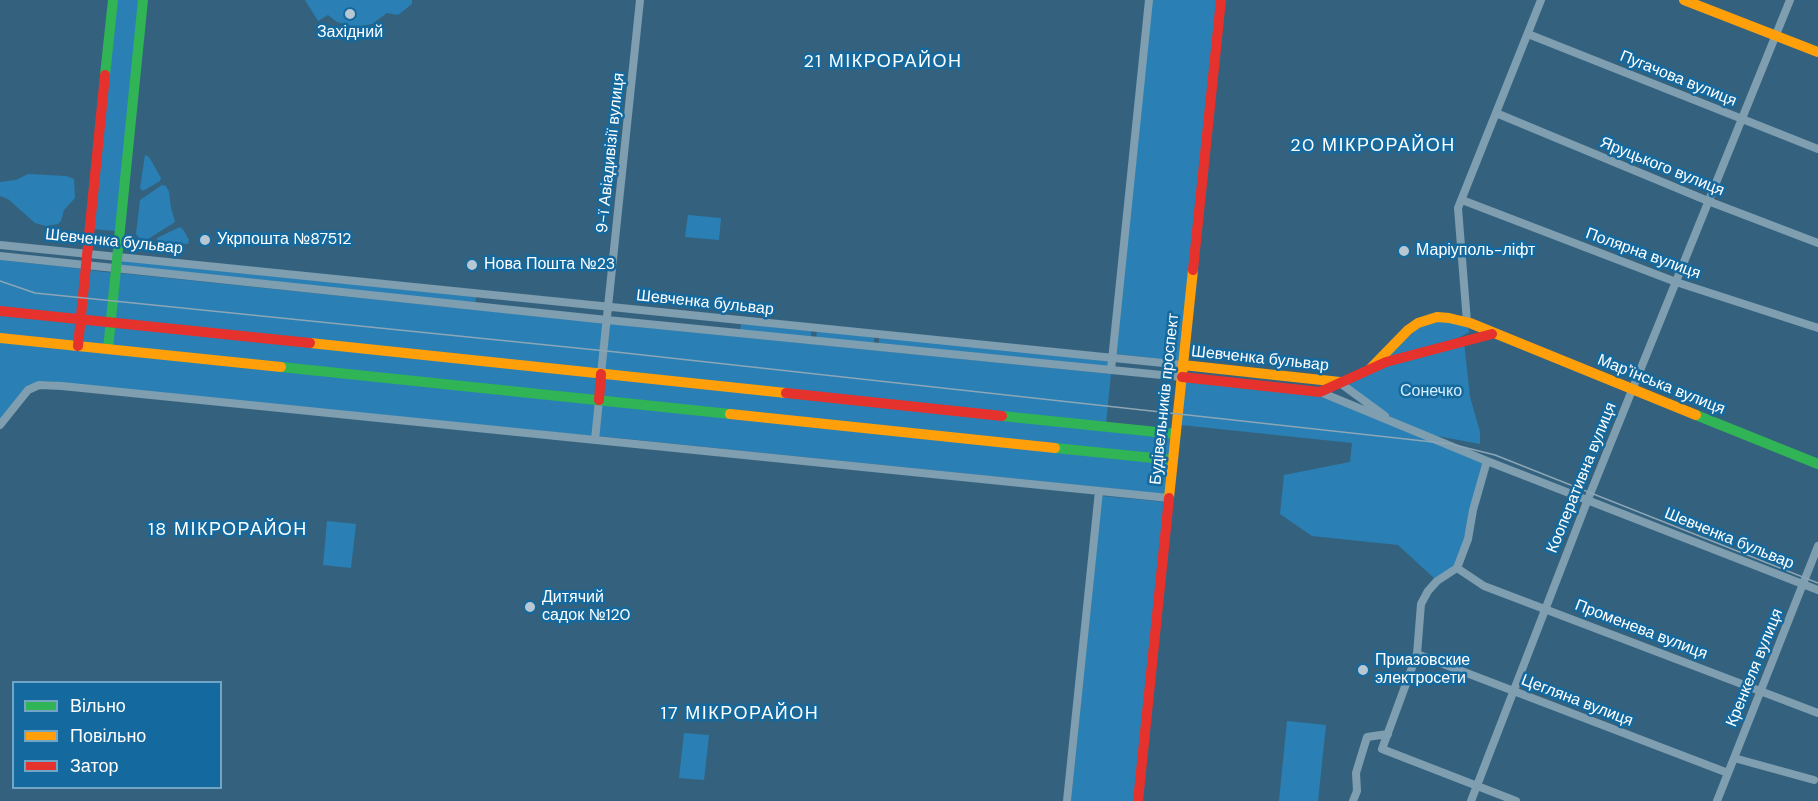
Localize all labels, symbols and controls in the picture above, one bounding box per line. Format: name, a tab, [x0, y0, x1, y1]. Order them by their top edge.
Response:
marker: Західний	[343, 7, 357, 21]
place label: Західний	[317, 23, 383, 43]
street label: Пугачова вулиця	[1617, 47, 1739, 111]
district label: 21 МІКРОРАЙОН	[803, 51, 963, 73]
street label: 9-ї Авіадивізії вулиця	[593, 72, 629, 234]
street label: Яруцького вулиця	[1597, 133, 1727, 201]
district label: 20 МІКРОРАЙОН	[1290, 135, 1456, 157]
street label: Полярна вулиця	[1583, 224, 1703, 284]
street label: Шевченка бульвар	[44, 225, 184, 259]
place label: Укрпошта №87512	[217, 230, 352, 250]
marker: Укрпошта №87512	[198, 233, 212, 247]
place label: Маріуполь-ліфт	[1416, 241, 1535, 261]
marker: Маріуполь-ліфт	[1397, 244, 1411, 258]
place label: Нова Пошта №23	[484, 255, 615, 275]
marker: Нова Пошта №23	[465, 258, 479, 272]
street label: Шевченка бульвар	[635, 286, 775, 320]
street label: Будівельників проспект	[1146, 312, 1184, 486]
street label: Шевченка бульвар	[1190, 342, 1330, 376]
street label: Мар'їнська вулиця	[1594, 351, 1728, 419]
park label: Сонечко	[1400, 382, 1462, 402]
street label: Кооперативна вулиця	[1543, 400, 1621, 556]
street label: Шевченка бульвар	[1661, 504, 1797, 574]
district label: 18 МІКРОРАЙОН	[148, 519, 308, 541]
place label: Дитячий садок №120	[542, 588, 631, 626]
street label: Променева вулиця	[1572, 596, 1710, 664]
marker: Дитячий садок №120	[523, 600, 537, 614]
street label: Кренкеля вулиця	[1723, 606, 1787, 730]
place label: Приазовские электросети	[1375, 651, 1470, 689]
marker: Приазовские электросети	[1356, 663, 1370, 677]
street label: Цегляна вулиця	[1518, 671, 1636, 731]
legend	[12, 681, 222, 789]
text: Вільно	[70, 694, 126, 718]
district label: 17 МІКРОРАЙОН	[661, 703, 819, 725]
text: Повільно	[70, 724, 146, 748]
text: Затор	[70, 754, 119, 778]

